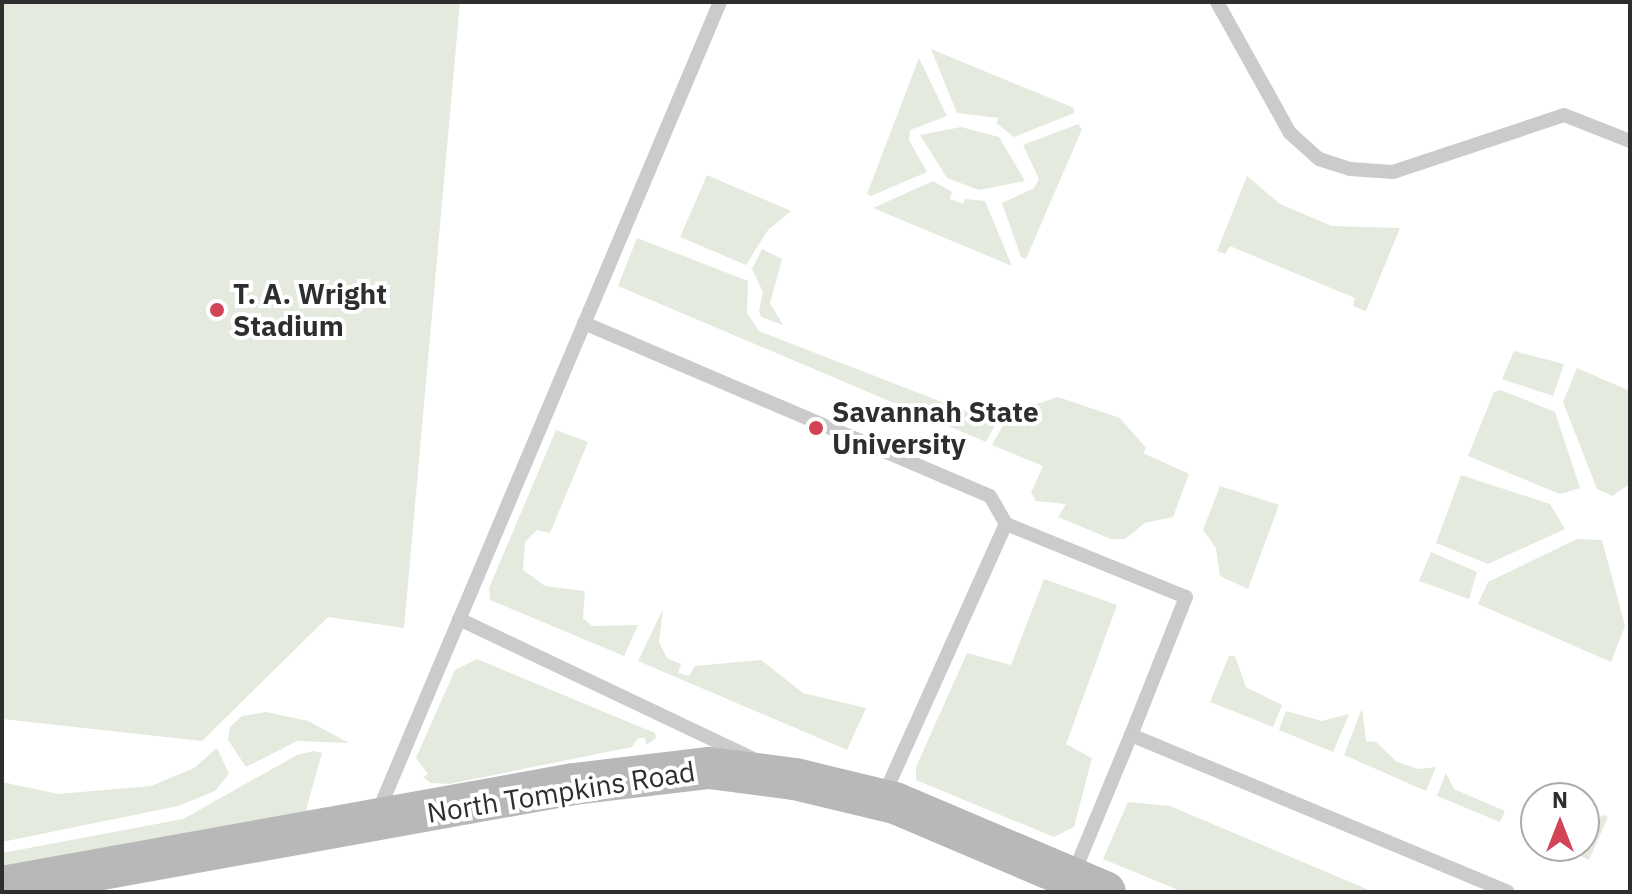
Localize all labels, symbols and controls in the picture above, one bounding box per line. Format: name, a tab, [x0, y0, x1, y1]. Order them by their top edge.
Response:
place label: T. A. Wright Stadium	[233, 277, 387, 343]
marker: T. A. Wright Stadium	[208, 301, 226, 319]
place label: Savannah State University	[832, 395, 1039, 461]
marker: Savannah State University	[807, 419, 825, 437]
street label: North Tompkins Road	[425, 754, 697, 830]
north arrow	[1520, 782, 1600, 862]
text: N	[1552, 785, 1568, 814]

